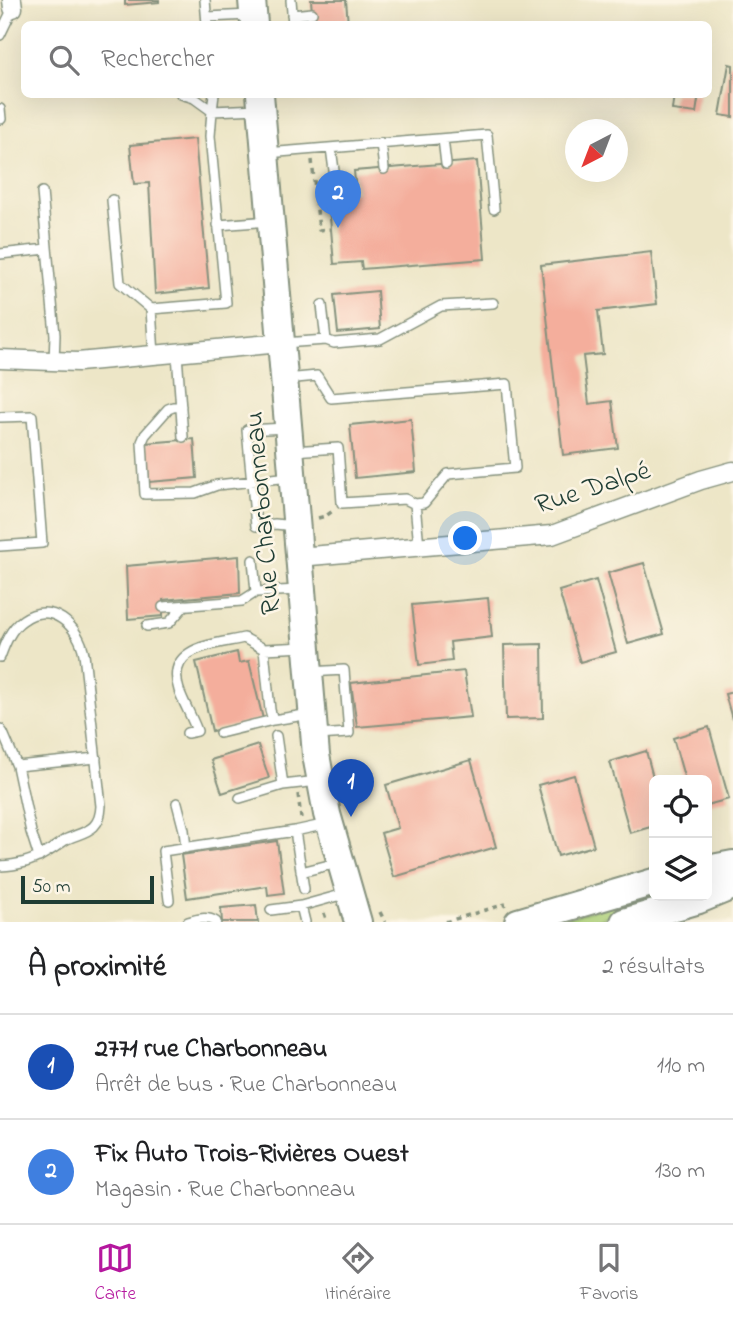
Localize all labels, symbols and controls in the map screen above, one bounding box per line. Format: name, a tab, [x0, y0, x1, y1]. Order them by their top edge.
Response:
search box	[21, 21, 712, 98]
icon: search	[45, 41, 83, 79]
text: Rechercher	[101, 41, 214, 79]
north arrow	[565, 119, 628, 182]
pin: 2	[315, 170, 361, 228]
street label: Rue Charbonneau	[235, 410, 293, 616]
street label: Rue Dalpé	[530, 451, 656, 527]
your location	[448, 521, 482, 555]
pin: 1	[328, 759, 374, 817]
map controls	[649, 775, 712, 901]
button: locate	[649, 775, 712, 838]
button: layers	[649, 838, 712, 901]
scale bar	[21, 873, 154, 905]
text: 50 m	[32, 874, 71, 901]
text: À proximité	[28, 946, 166, 990]
text: 2 résultats	[602, 951, 705, 984]
text: 2771 rue Charbonneau	[95, 1031, 327, 1069]
text: 1	[47, 1050, 55, 1083]
text: 110 m	[657, 1050, 705, 1083]
text: Arrêt de bus · Rue Charbonneau	[95, 1069, 397, 1102]
text: Fix Auto Trois-Rivières Ouest	[95, 1136, 409, 1174]
text: 2	[45, 1155, 57, 1188]
text: 130 m	[655, 1155, 705, 1188]
text: Magasin · Rue Charbonneau	[95, 1174, 355, 1207]
tab: Carte	[94, 1239, 136, 1308]
tab: Itinéraire	[325, 1239, 391, 1308]
tab: Favoris	[580, 1239, 639, 1308]

